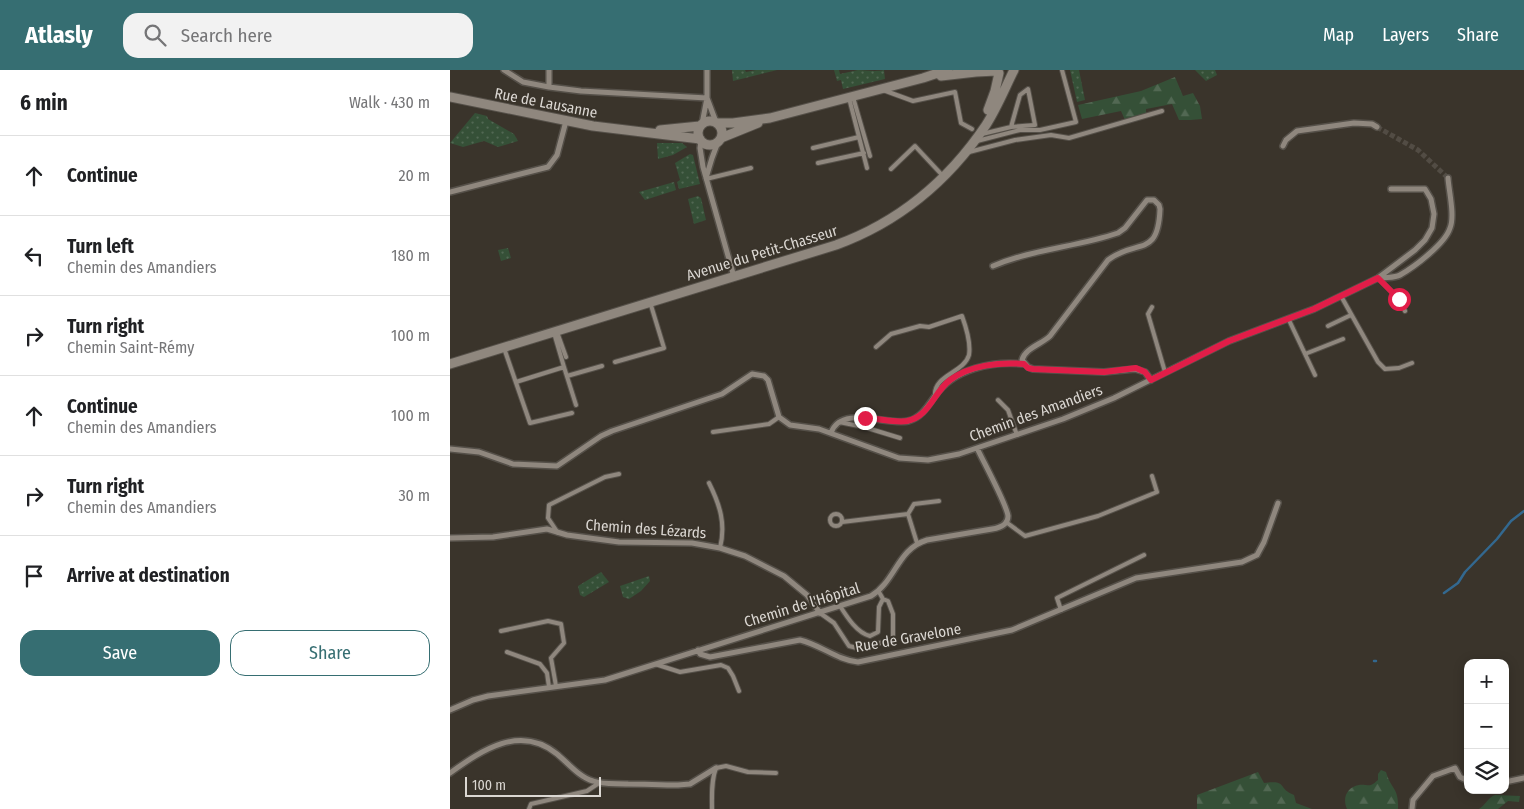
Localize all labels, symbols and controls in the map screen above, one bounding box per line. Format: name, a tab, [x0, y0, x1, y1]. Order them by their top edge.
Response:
search box	[123, 13, 473, 58]
text: Atlasly	[25, 21, 93, 49]
icon: search	[141, 21, 169, 49]
text: Search here	[181, 24, 272, 47]
text: Map	[1323, 24, 1354, 46]
text: Layers	[1382, 24, 1429, 46]
text: Share	[1457, 24, 1499, 46]
street label: Rue de Lausanne	[493, 84, 599, 122]
text: 6 min	[20, 90, 68, 116]
text: Walk · 430 m	[349, 93, 430, 112]
icon: ahead	[20, 162, 48, 190]
text: Continue	[67, 164, 138, 187]
text: 20 m	[399, 166, 430, 185]
street label: Avenue du Petit-Chasseur	[684, 221, 840, 285]
text: Turn left	[67, 235, 134, 258]
icon: left	[20, 242, 48, 270]
text: 180 m	[391, 246, 430, 265]
text: Chemin des Amandiers	[67, 258, 217, 277]
route start	[1388, 288, 1411, 311]
text: Turn right	[67, 315, 144, 338]
icon: right	[20, 322, 48, 350]
text: 100 m	[391, 326, 430, 345]
text: Chemin Saint-Rémy	[67, 338, 194, 357]
street label: Chemin des Amandiers	[967, 381, 1105, 445]
text: Continue	[67, 395, 138, 418]
icon: ahead	[20, 402, 48, 430]
text: 100 m	[391, 406, 430, 425]
route end	[854, 407, 877, 430]
text: Chemin des Amandiers	[67, 418, 217, 437]
text: Turn right	[67, 475, 144, 498]
icon: right	[20, 482, 48, 510]
text: 30 m	[398, 486, 430, 505]
text: Chemin des Amandiers	[67, 498, 217, 517]
street label: Chemin des Lézards	[585, 516, 707, 542]
icon: arrive	[20, 562, 48, 590]
text: Arrive at destination	[67, 564, 230, 587]
street label: Chemin de l'Hôpital	[742, 579, 862, 631]
street label: Rue de Gravelone	[853, 620, 963, 656]
button: Save	[20, 630, 220, 676]
button: Share	[230, 630, 430, 676]
map controls	[1464, 659, 1509, 794]
button: +	[1464, 659, 1509, 704]
button: −	[1464, 704, 1509, 749]
button: layers	[1464, 749, 1509, 794]
scale bar	[465, 774, 601, 797]
text: 100 m	[472, 777, 506, 794]

